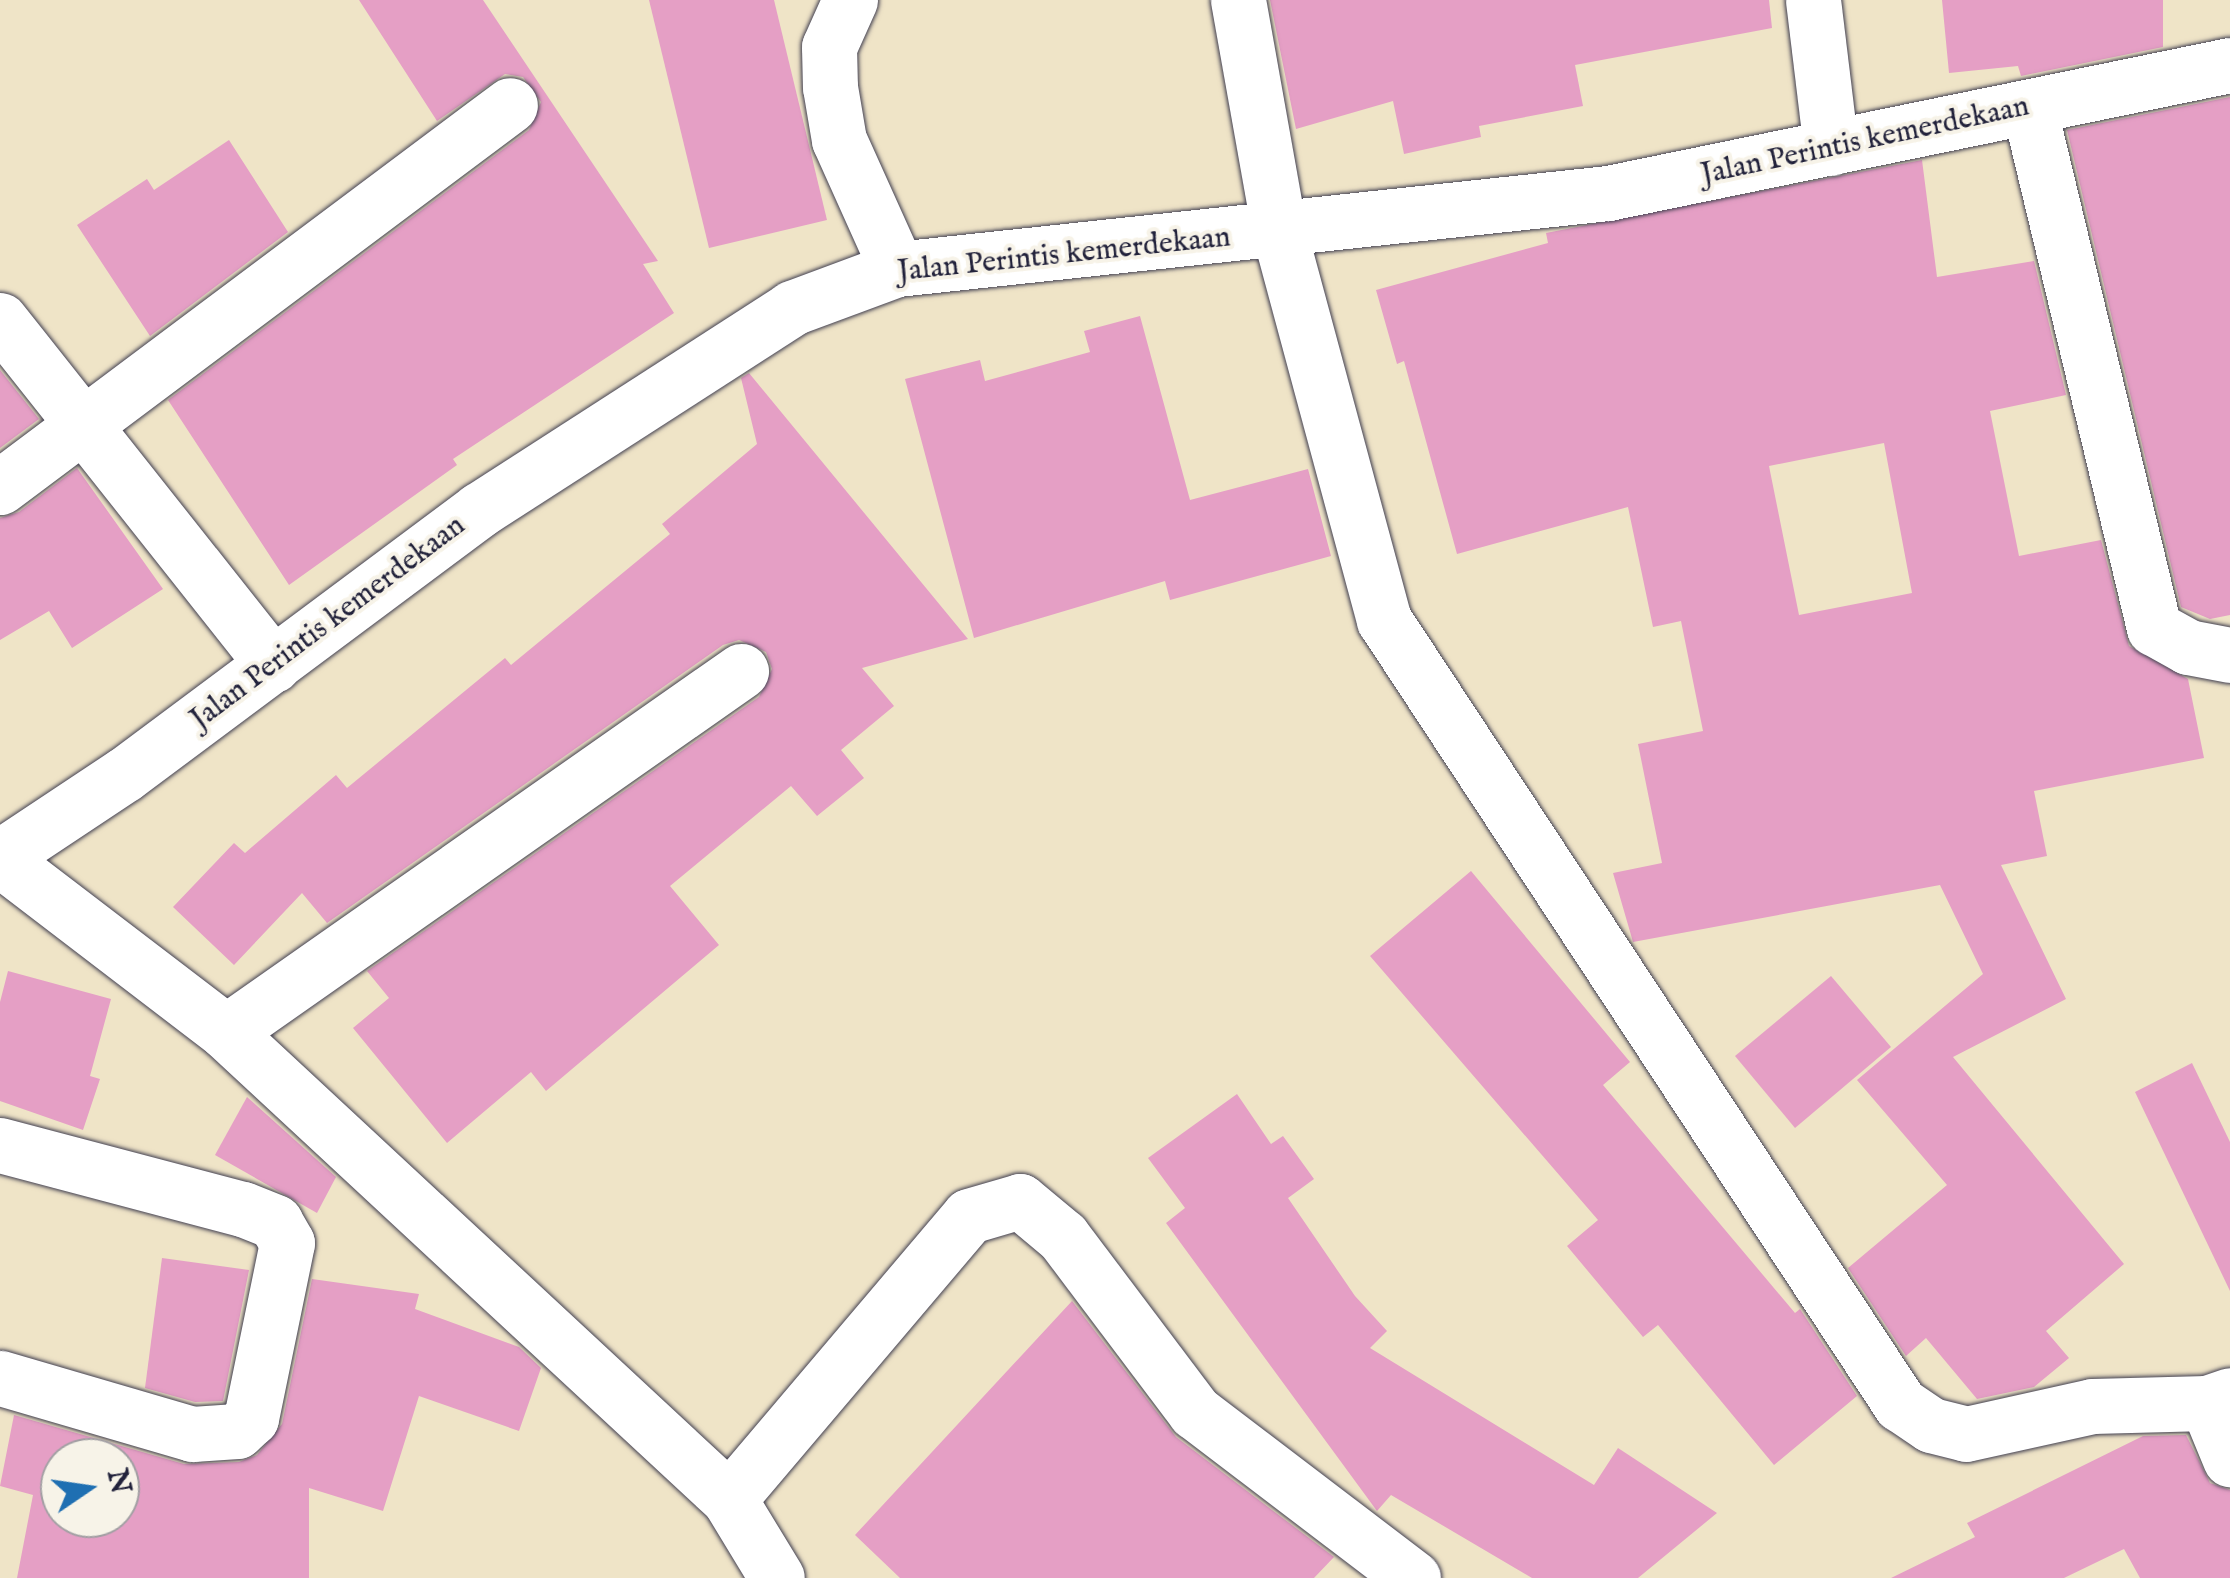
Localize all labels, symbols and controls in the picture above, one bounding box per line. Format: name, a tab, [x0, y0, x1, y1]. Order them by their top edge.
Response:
street label: Jalan Perintis kemerdekaan	[1698, 89, 2032, 193]
street label: Jalan Perintis kemerdekaan	[896, 220, 1232, 290]
street label: Jalan Perintis kemerdekaan	[184, 508, 472, 738]
north arrow	[40, 1438, 140, 1538]
text: N	[98, 1466, 138, 1497]

